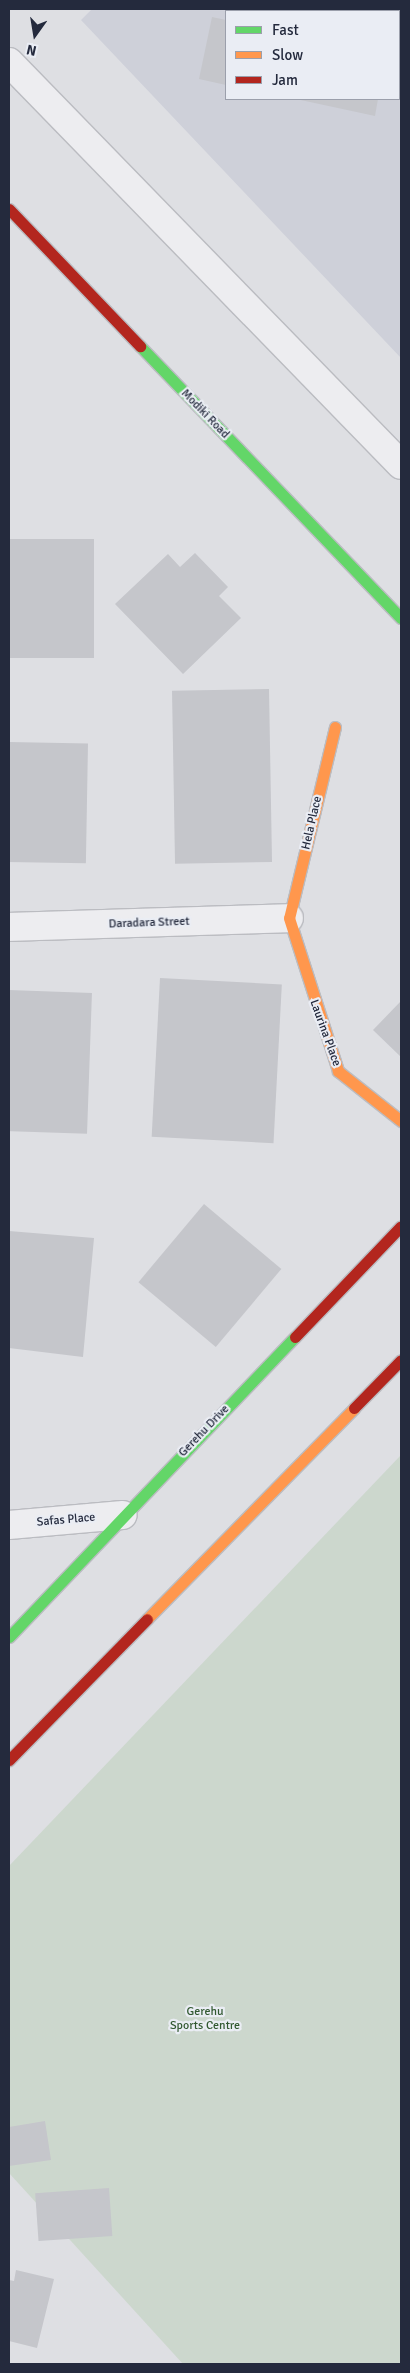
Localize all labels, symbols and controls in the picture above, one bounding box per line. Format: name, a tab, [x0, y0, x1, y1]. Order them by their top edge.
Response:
north arrow	[10, 10, 60, 60]
legend	[225, 10, 400, 100]
text: Fast	[272, 21, 299, 39]
text: N	[25, 41, 38, 59]
text: Slow	[272, 46, 303, 64]
text: Jam	[272, 71, 298, 89]
street label: Modiki Road	[178, 386, 232, 442]
street label: Hela Place	[299, 795, 325, 851]
street label: Daradara Street	[108, 914, 190, 932]
street label: Laurina Place	[306, 998, 344, 1068]
street label: Gerehu Drive	[176, 1402, 232, 1460]
street label: Safas Place	[36, 1510, 96, 1530]
park label: Gerehu Sports Centre	[170, 2005, 240, 2033]

